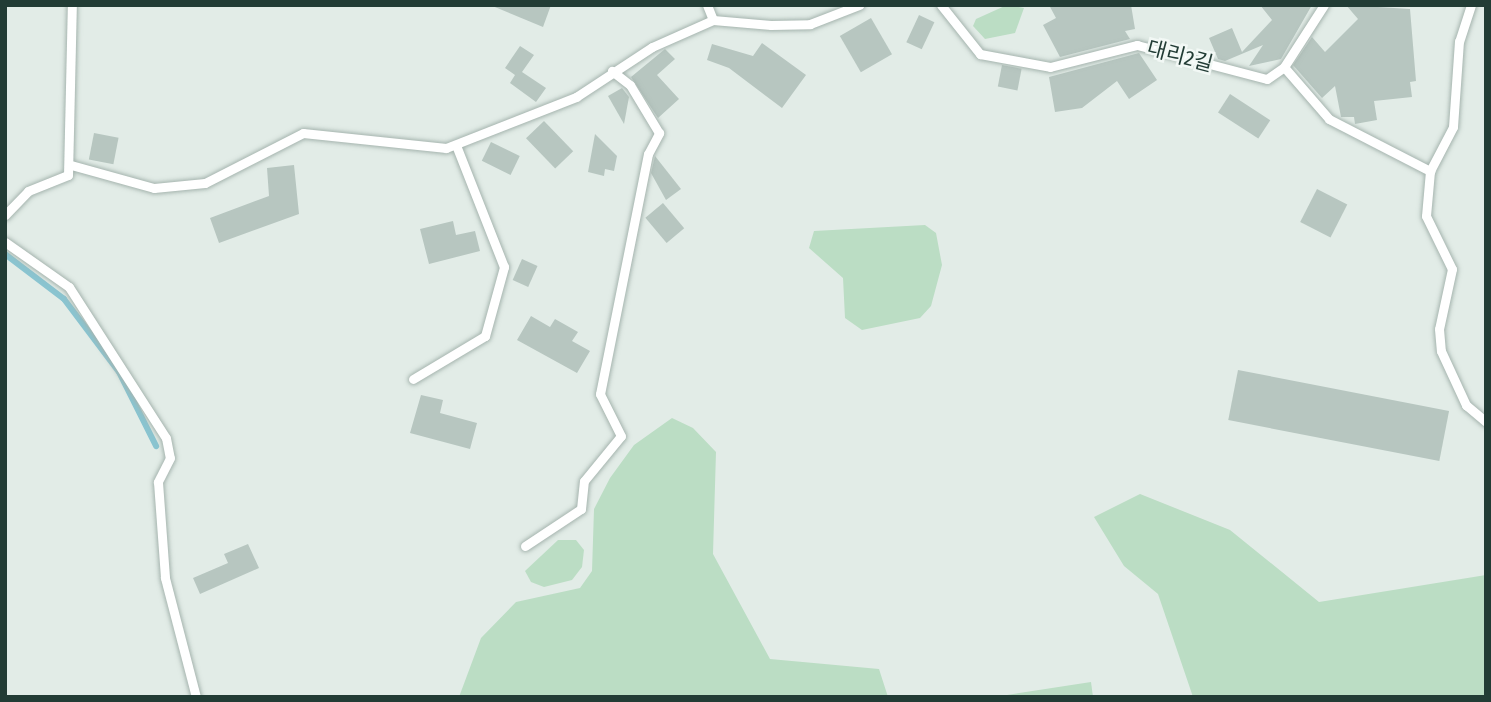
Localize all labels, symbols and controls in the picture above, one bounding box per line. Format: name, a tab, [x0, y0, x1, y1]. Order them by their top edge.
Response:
street label: 대리2길	[1144, 35, 1216, 77]

